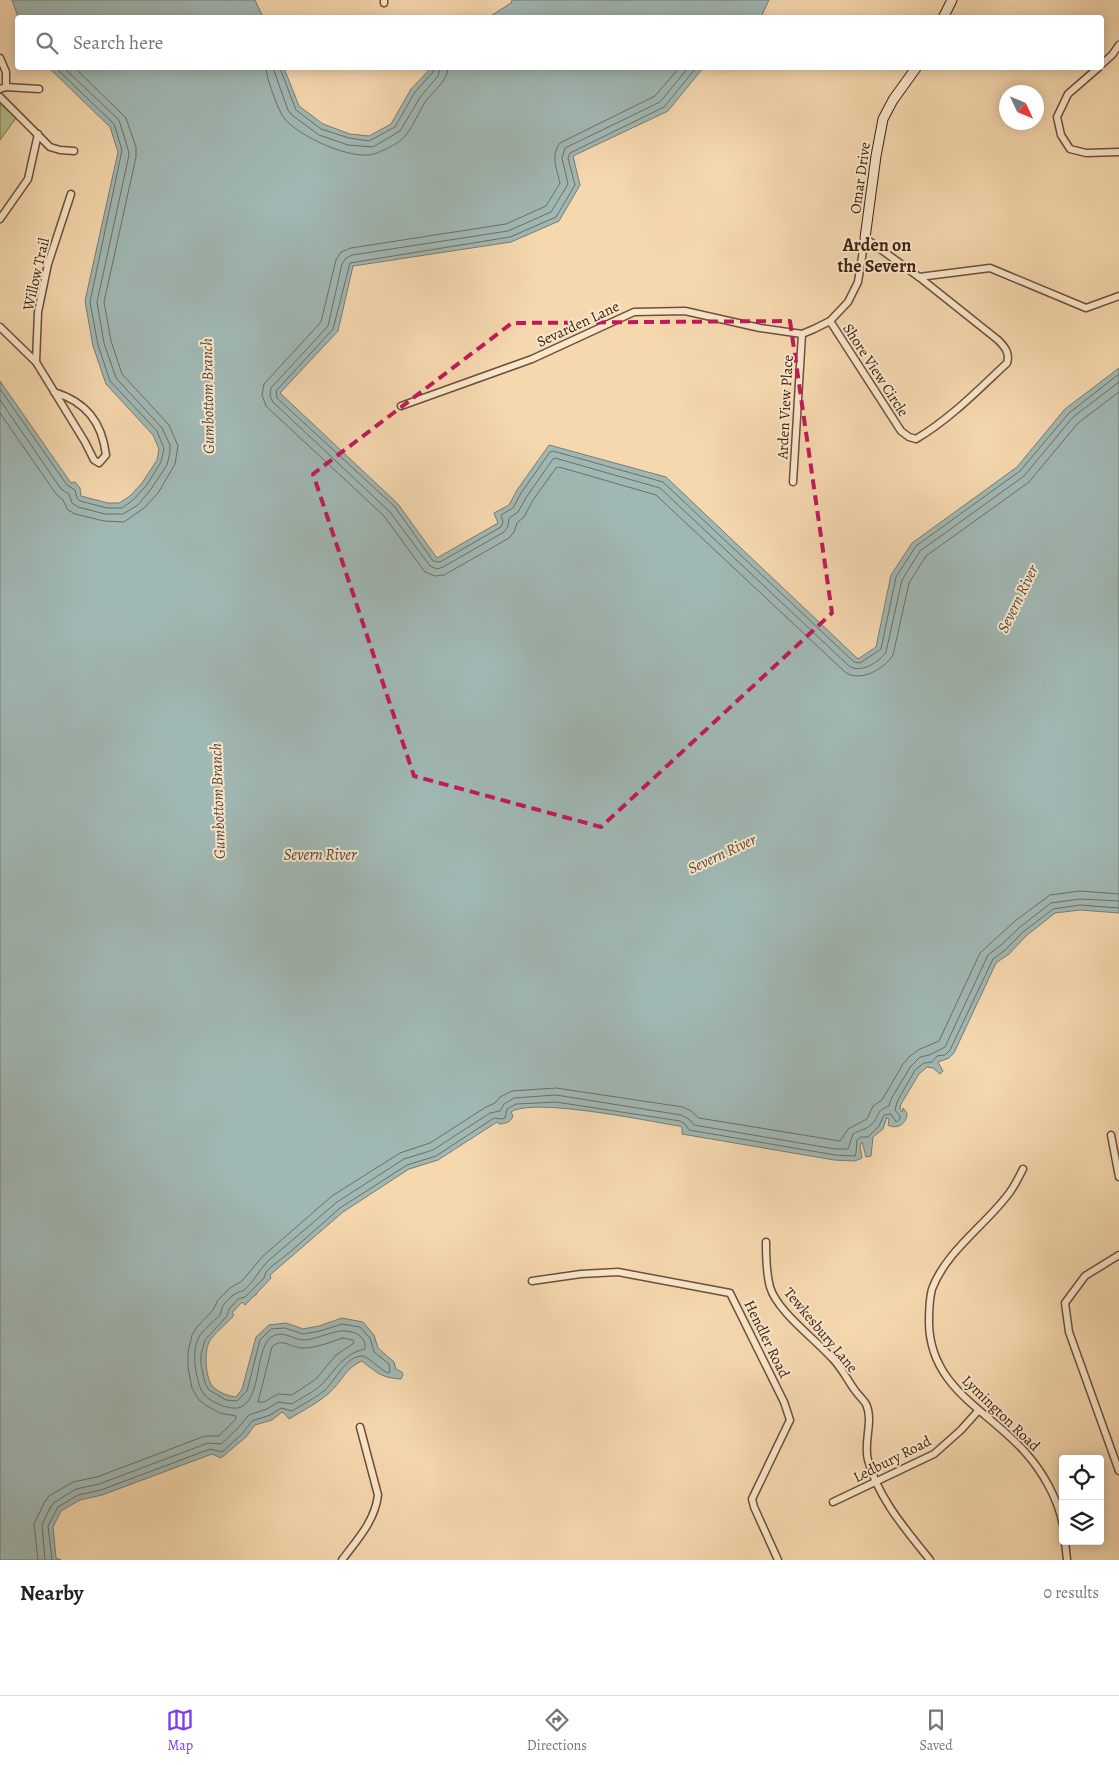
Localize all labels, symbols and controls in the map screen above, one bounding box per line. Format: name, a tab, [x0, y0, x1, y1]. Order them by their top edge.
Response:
search box	[15, 15, 1104, 70]
icon: search	[33, 29, 61, 57]
text: Search here	[73, 30, 163, 56]
north arrow	[999, 85, 1044, 130]
street label: Omar Drive	[845, 141, 875, 215]
district label: Arden on the Severn	[838, 233, 916, 278]
street label: Willow Trail	[18, 235, 54, 313]
street label: Sevarden Lane	[533, 296, 623, 352]
street label: Shore View Circle	[838, 320, 914, 421]
water label: Gumbottom Branch	[196, 338, 220, 454]
street label: Arden View Place	[772, 354, 798, 461]
water label: Severn River	[992, 561, 1044, 637]
water label: Gumbottom Branch	[205, 742, 231, 859]
water label: Severn River	[684, 828, 760, 879]
water label: Severn River	[283, 844, 357, 866]
street label: Tewkesbury Lane	[779, 1283, 863, 1377]
street label: Hendler Road	[740, 1297, 795, 1382]
street label: Lymington Road	[958, 1371, 1045, 1456]
street label: Ledbury Road	[850, 1430, 935, 1487]
map controls	[1059, 1455, 1104, 1545]
button: locate	[1059, 1455, 1104, 1500]
button: layers	[1059, 1500, 1104, 1545]
text: Nearby	[20, 1579, 83, 1607]
text: 0 results	[1043, 1582, 1099, 1604]
tab: Map	[166, 1706, 194, 1755]
tab: Directions	[527, 1706, 587, 1755]
tab: Saved	[920, 1706, 953, 1755]

